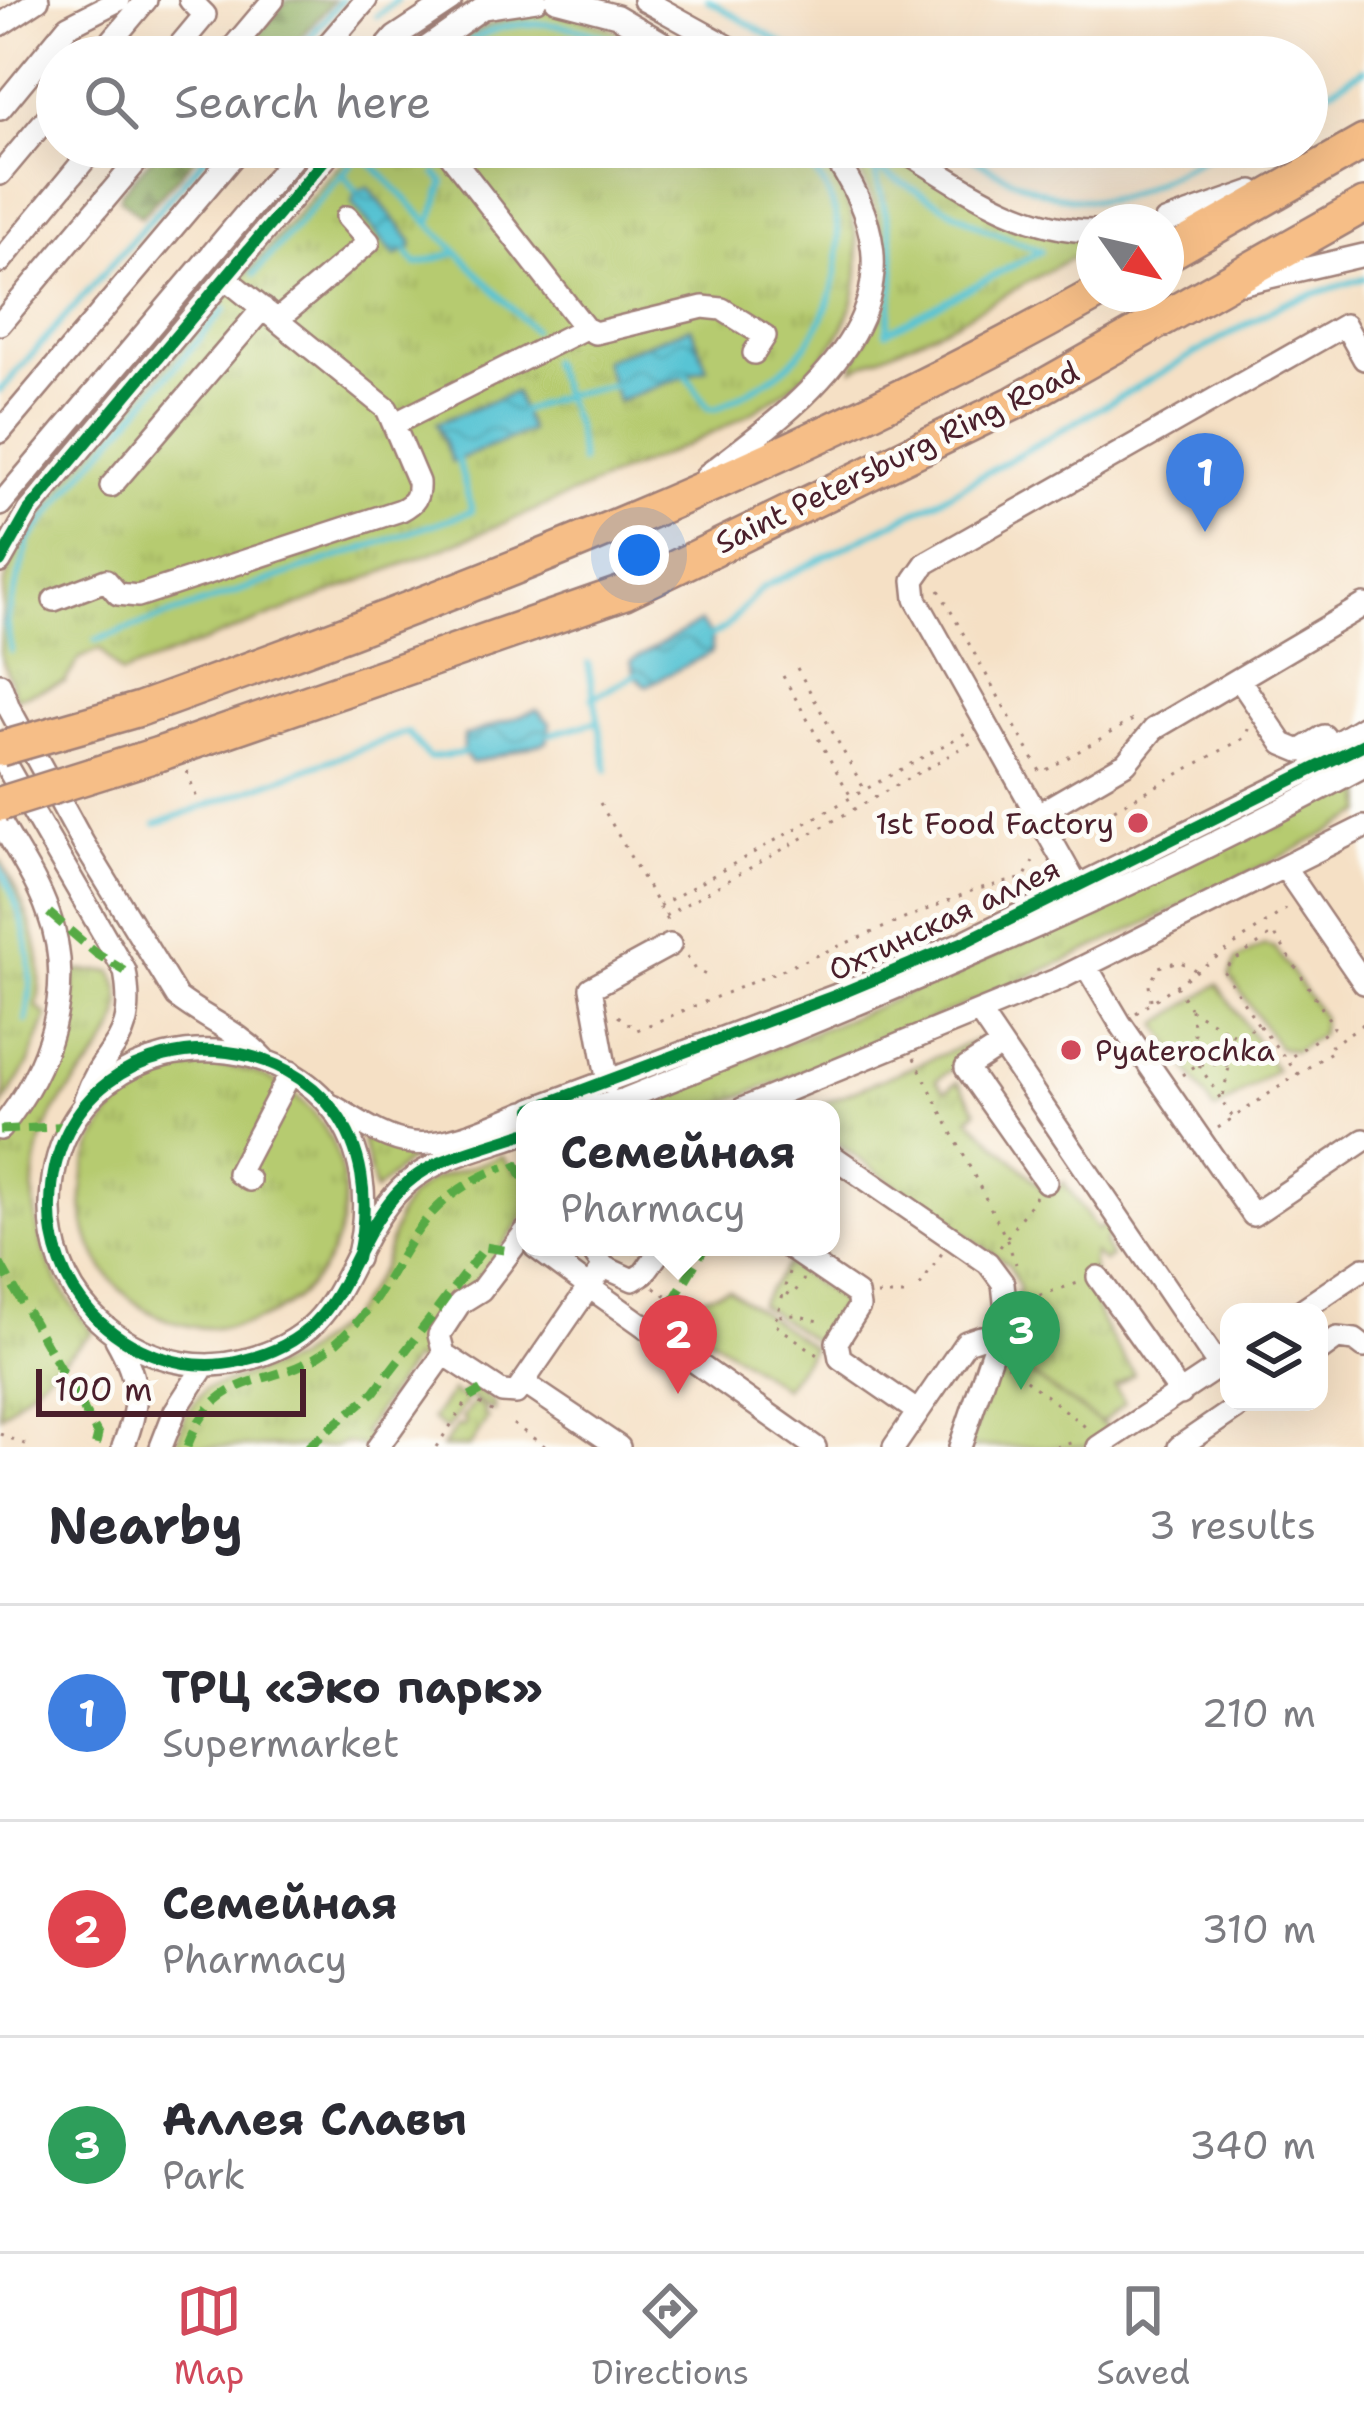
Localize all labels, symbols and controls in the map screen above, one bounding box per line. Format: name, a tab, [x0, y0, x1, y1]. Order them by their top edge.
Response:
search box	[36, 36, 1328, 168]
icon: search	[78, 69, 144, 135]
text: Search here	[174, 72, 431, 132]
north arrow	[1076, 204, 1184, 312]
street label: Saint Petersburg Ring Road	[708, 351, 1086, 563]
pin: 1	[1166, 433, 1244, 532]
your location	[609, 525, 669, 585]
place label: 1st Food Factory	[875, 803, 1114, 844]
marker: 1st Food Factory	[1125, 810, 1151, 836]
street label: Охтинская аллея	[822, 847, 1066, 991]
place label: Pyaterochka	[1095, 1030, 1275, 1071]
marker: Pyaterochka	[1058, 1037, 1084, 1063]
popup	[516, 1100, 840, 1256]
text: Семейная	[560, 1122, 796, 1182]
text: Pharmacy	[560, 1182, 746, 1234]
pin: 3	[982, 1291, 1060, 1390]
pin: 2	[639, 1295, 717, 1394]
map controls	[1220, 1303, 1328, 1411]
button: layers	[1220, 1303, 1328, 1411]
scale bar	[36, 1363, 306, 1416]
text: 100 m	[54, 1367, 153, 1412]
text: Nearby	[48, 1491, 243, 1559]
text: 3 results	[1149, 1499, 1316, 1551]
text: ТРЦ «Эко парк»	[162, 1657, 543, 1717]
text: 1	[78, 1687, 96, 1739]
text: 210 m	[1201, 1687, 1316, 1739]
text: Supermarket	[162, 1717, 400, 1769]
text: Семейная	[162, 1873, 398, 1933]
text: 2	[73, 1903, 101, 1955]
text: 310 m	[1201, 1903, 1316, 1955]
text: Pharmacy	[162, 1933, 347, 1985]
text: Аллея Славы	[162, 2089, 467, 2149]
text: 3	[73, 2119, 101, 2171]
text: 340 m	[1189, 2119, 1316, 2171]
text: Park	[162, 2149, 246, 2201]
tab: Map	[174, 2278, 244, 2395]
tab: Directions	[592, 2278, 749, 2395]
tab: Saved	[1097, 2278, 1190, 2395]

